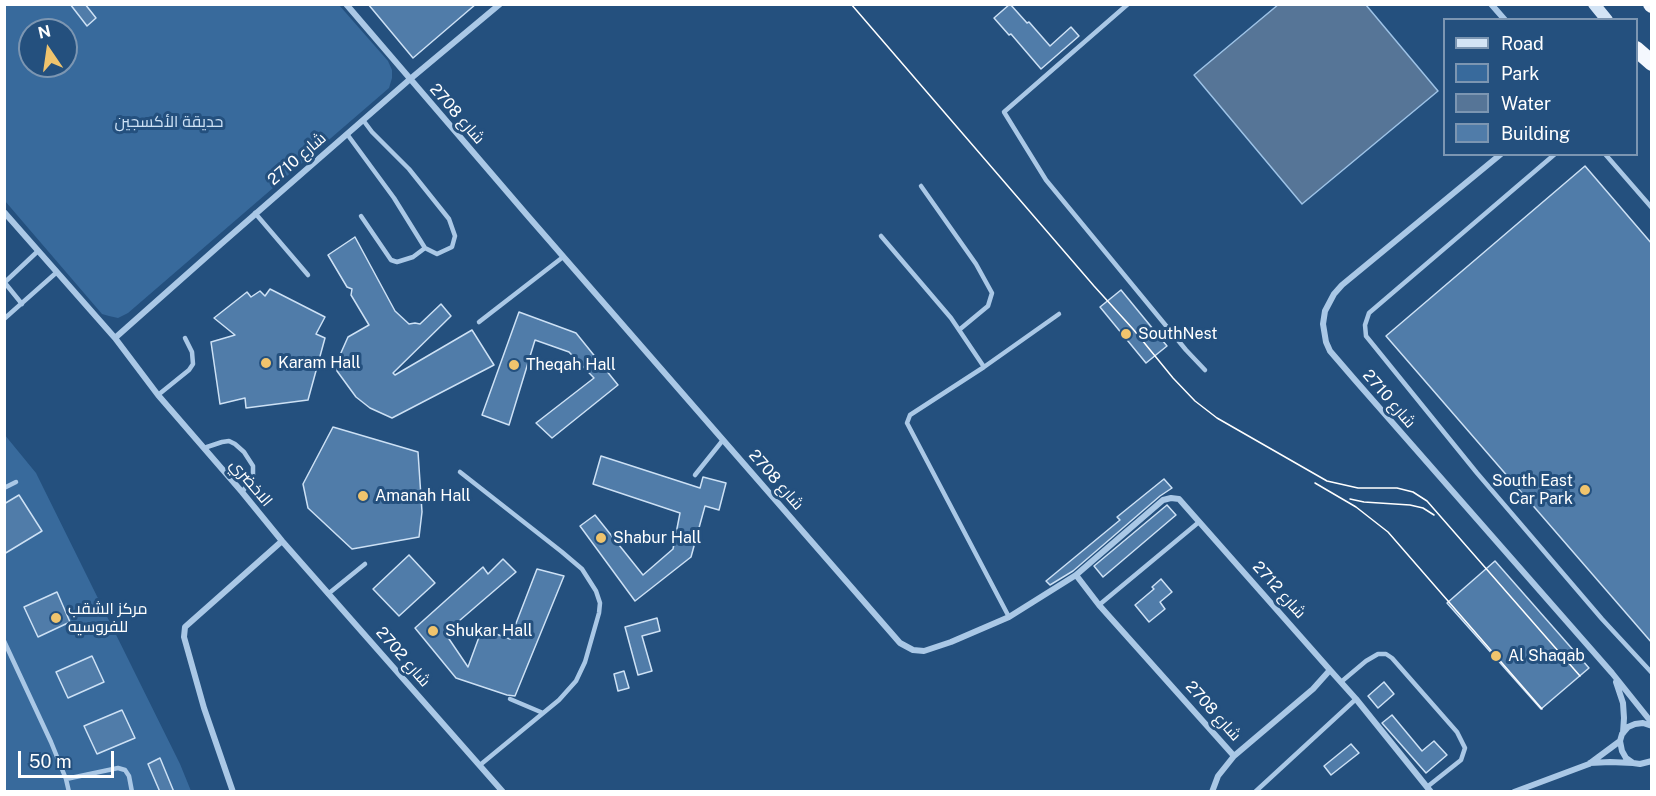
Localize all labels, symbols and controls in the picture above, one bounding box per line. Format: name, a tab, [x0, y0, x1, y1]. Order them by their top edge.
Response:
north arrow	[18, 18, 78, 78]
legend	[1443, 18, 1638, 156]
text: N	[36, 21, 53, 43]
text: Road	[1501, 33, 1544, 54]
text: Park	[1501, 63, 1539, 84]
street label: شارع 2708	[426, 80, 488, 148]
text: Water	[1501, 93, 1551, 114]
park label: حديقة الأكسجين	[115, 112, 223, 132]
text: Building	[1501, 123, 1570, 144]
street label: شارع 2710	[264, 129, 330, 189]
place label: SouthNest	[1138, 324, 1218, 344]
marker: SouthNest	[1119, 327, 1133, 341]
place label: Karam Hall	[278, 353, 361, 373]
place label: Theqah Hall	[526, 355, 616, 375]
marker: Karam Hall	[259, 356, 273, 370]
marker: Theqah Hall	[507, 358, 521, 372]
street label: شارع 2710	[1359, 366, 1419, 432]
street label: شارع 2708	[745, 446, 807, 514]
street label: الاخضري	[226, 455, 276, 511]
place label: South East Car Park	[1492, 471, 1573, 509]
marker: South East Car Park	[1578, 483, 1592, 497]
place label: Amanah Hall	[375, 486, 471, 506]
marker: Amanah Hall	[356, 489, 370, 503]
place label: Shabur Hall	[613, 528, 701, 548]
marker: Shabur Hall	[594, 531, 608, 545]
street label: شارع 2712	[1248, 557, 1310, 623]
place label: مركز الشقب للفروسيه	[68, 599, 148, 637]
marker: مركز الشقب للفروسيه	[49, 611, 63, 625]
place label: Shukar Hall	[445, 621, 533, 641]
street label: شارع 2702	[372, 623, 434, 691]
marker: Shukar Hall	[426, 624, 440, 638]
place label: Al Shaqab	[1508, 646, 1585, 666]
marker: Al Shaqab	[1489, 649, 1503, 663]
street label: شارع 2708	[1181, 677, 1245, 745]
scale bar	[21, 739, 117, 777]
text: 50 m	[29, 751, 72, 772]

